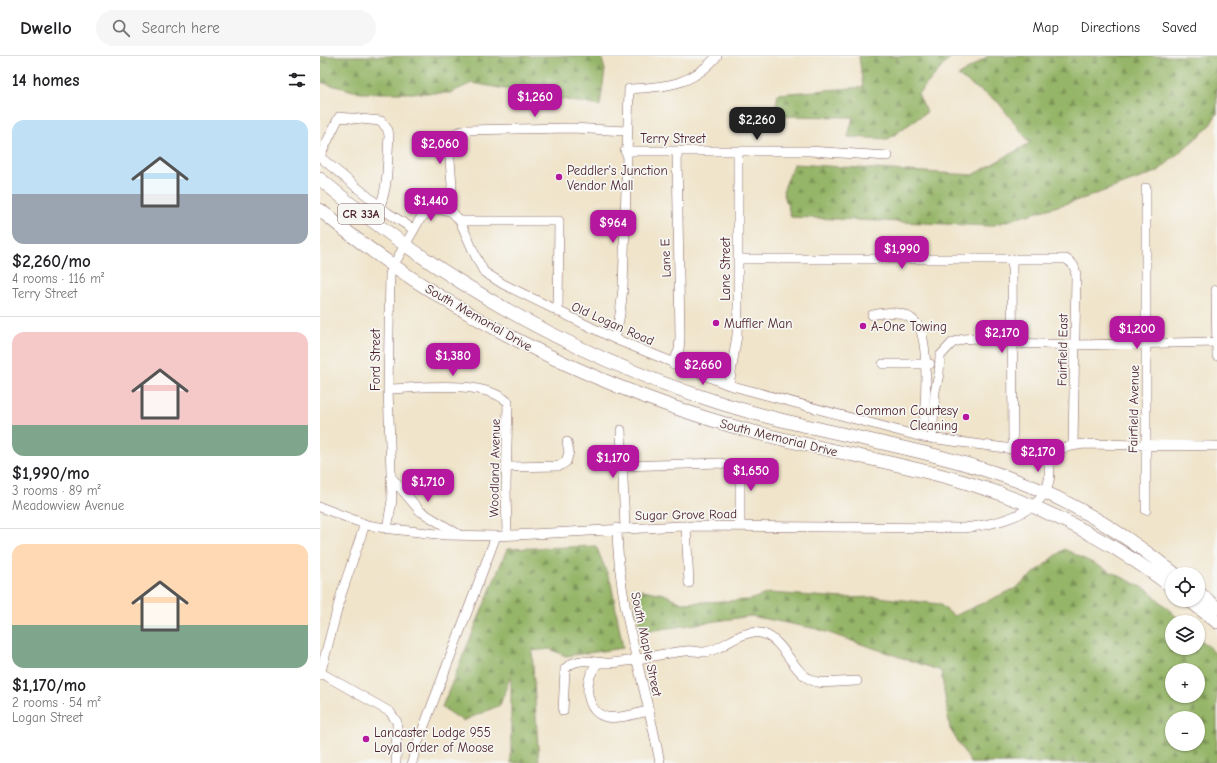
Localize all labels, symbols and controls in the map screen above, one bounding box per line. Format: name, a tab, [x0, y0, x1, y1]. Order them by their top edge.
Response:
search box	[96, 10, 376, 46]
text: Dwello	[20, 17, 72, 39]
icon: search	[110, 17, 132, 39]
text: Search here	[142, 19, 220, 37]
text: Map	[1032, 19, 1059, 36]
text: Directions	[1081, 19, 1140, 36]
text: Saved	[1162, 19, 1197, 36]
icon: filters	[286, 69, 308, 91]
text: 14 homes	[12, 71, 79, 90]
pin: $1,260	[502, 84, 568, 118]
text: $1,260	[517, 89, 553, 104]
pin: $2,260	[724, 107, 790, 141]
text: $2,260	[738, 112, 776, 127]
pin: $2,060	[407, 131, 473, 165]
street label: Terry Street	[640, 131, 707, 146]
text: $2,060	[421, 136, 459, 151]
icon: home	[124, 146, 196, 218]
place label: Peddler's Junction Vendor Mall	[567, 163, 668, 193]
marker: Peddler's Junction Vendor Mall	[554, 172, 564, 182]
pin: $1,440	[398, 188, 464, 222]
text: $1,440	[413, 193, 449, 208]
road number: CR 33A	[338, 204, 384, 224]
pin: $964	[589, 210, 637, 244]
text: $964	[599, 215, 627, 230]
street label: Lane Street	[718, 236, 733, 301]
pin: $1,990	[869, 236, 935, 270]
street label: Lane E	[657, 238, 674, 278]
text: $1,990	[884, 241, 920, 256]
text: $2,260/mo	[12, 252, 91, 271]
text: 4 rooms · 116 m²	[12, 271, 104, 286]
street label: South Memorial Drive	[423, 281, 535, 354]
text: Terry Street	[12, 286, 77, 301]
street label: Old Logan Road	[569, 299, 656, 348]
street label: Fairfield East	[1054, 312, 1071, 386]
place label: Muffler Man	[724, 316, 792, 331]
pin: $1,200	[1104, 316, 1170, 350]
marker: Muffler Man	[711, 318, 721, 328]
place label: A-One Towing	[871, 319, 947, 334]
pin: $2,170	[969, 320, 1035, 354]
marker: A-One Towing	[858, 321, 868, 331]
text: $1,200	[1119, 321, 1155, 336]
text: $2,170	[984, 325, 1020, 340]
street label: Ford Street	[368, 328, 383, 391]
pin: $1,380	[420, 343, 486, 377]
text: $1,380	[435, 348, 471, 363]
pin: $2,660	[670, 352, 736, 386]
text: $2,660	[684, 357, 722, 372]
icon: home	[124, 358, 196, 430]
street label: Fairfield Avenue	[1125, 364, 1142, 453]
place label: Common Courtesy Cleaning	[855, 403, 958, 433]
marker: Common Courtesy Cleaning	[961, 412, 971, 422]
street label: South Memorial Drive	[718, 416, 840, 459]
street label: Woodland Avenue	[486, 418, 503, 518]
pin: $2,170	[1005, 439, 1071, 473]
text: $2,170	[1020, 444, 1056, 459]
pin: $1,170	[580, 445, 646, 479]
text: $1,170	[596, 450, 630, 465]
pin: $1,650	[718, 458, 784, 492]
text: $1,650	[733, 463, 769, 478]
text: $1,990/mo	[12, 464, 89, 483]
pin: $1,710	[395, 469, 461, 503]
text: $1,710	[411, 474, 445, 489]
text: 3 rooms · 89 m²	[12, 483, 101, 498]
text: Meadowview Avenue	[12, 498, 124, 513]
street label: Sugar Grove Road	[635, 506, 737, 523]
map controls	[1165, 567, 1205, 751]
button: locate	[1165, 567, 1205, 607]
icon: home	[124, 570, 196, 642]
street label: South Maple Street	[628, 590, 665, 699]
button: layers	[1165, 615, 1205, 655]
button: +	[1165, 663, 1205, 703]
text: $1,170/mo	[12, 676, 86, 695]
text: 2 rooms · 54 m²	[12, 695, 101, 710]
text: Logan Street	[12, 710, 83, 725]
button: −	[1165, 711, 1205, 751]
place label: Lancaster Lodge 955 Loyal Order of Moose	[374, 725, 494, 755]
marker: Lancaster Lodge 955 Loyal Order of Moose	[361, 734, 371, 744]

